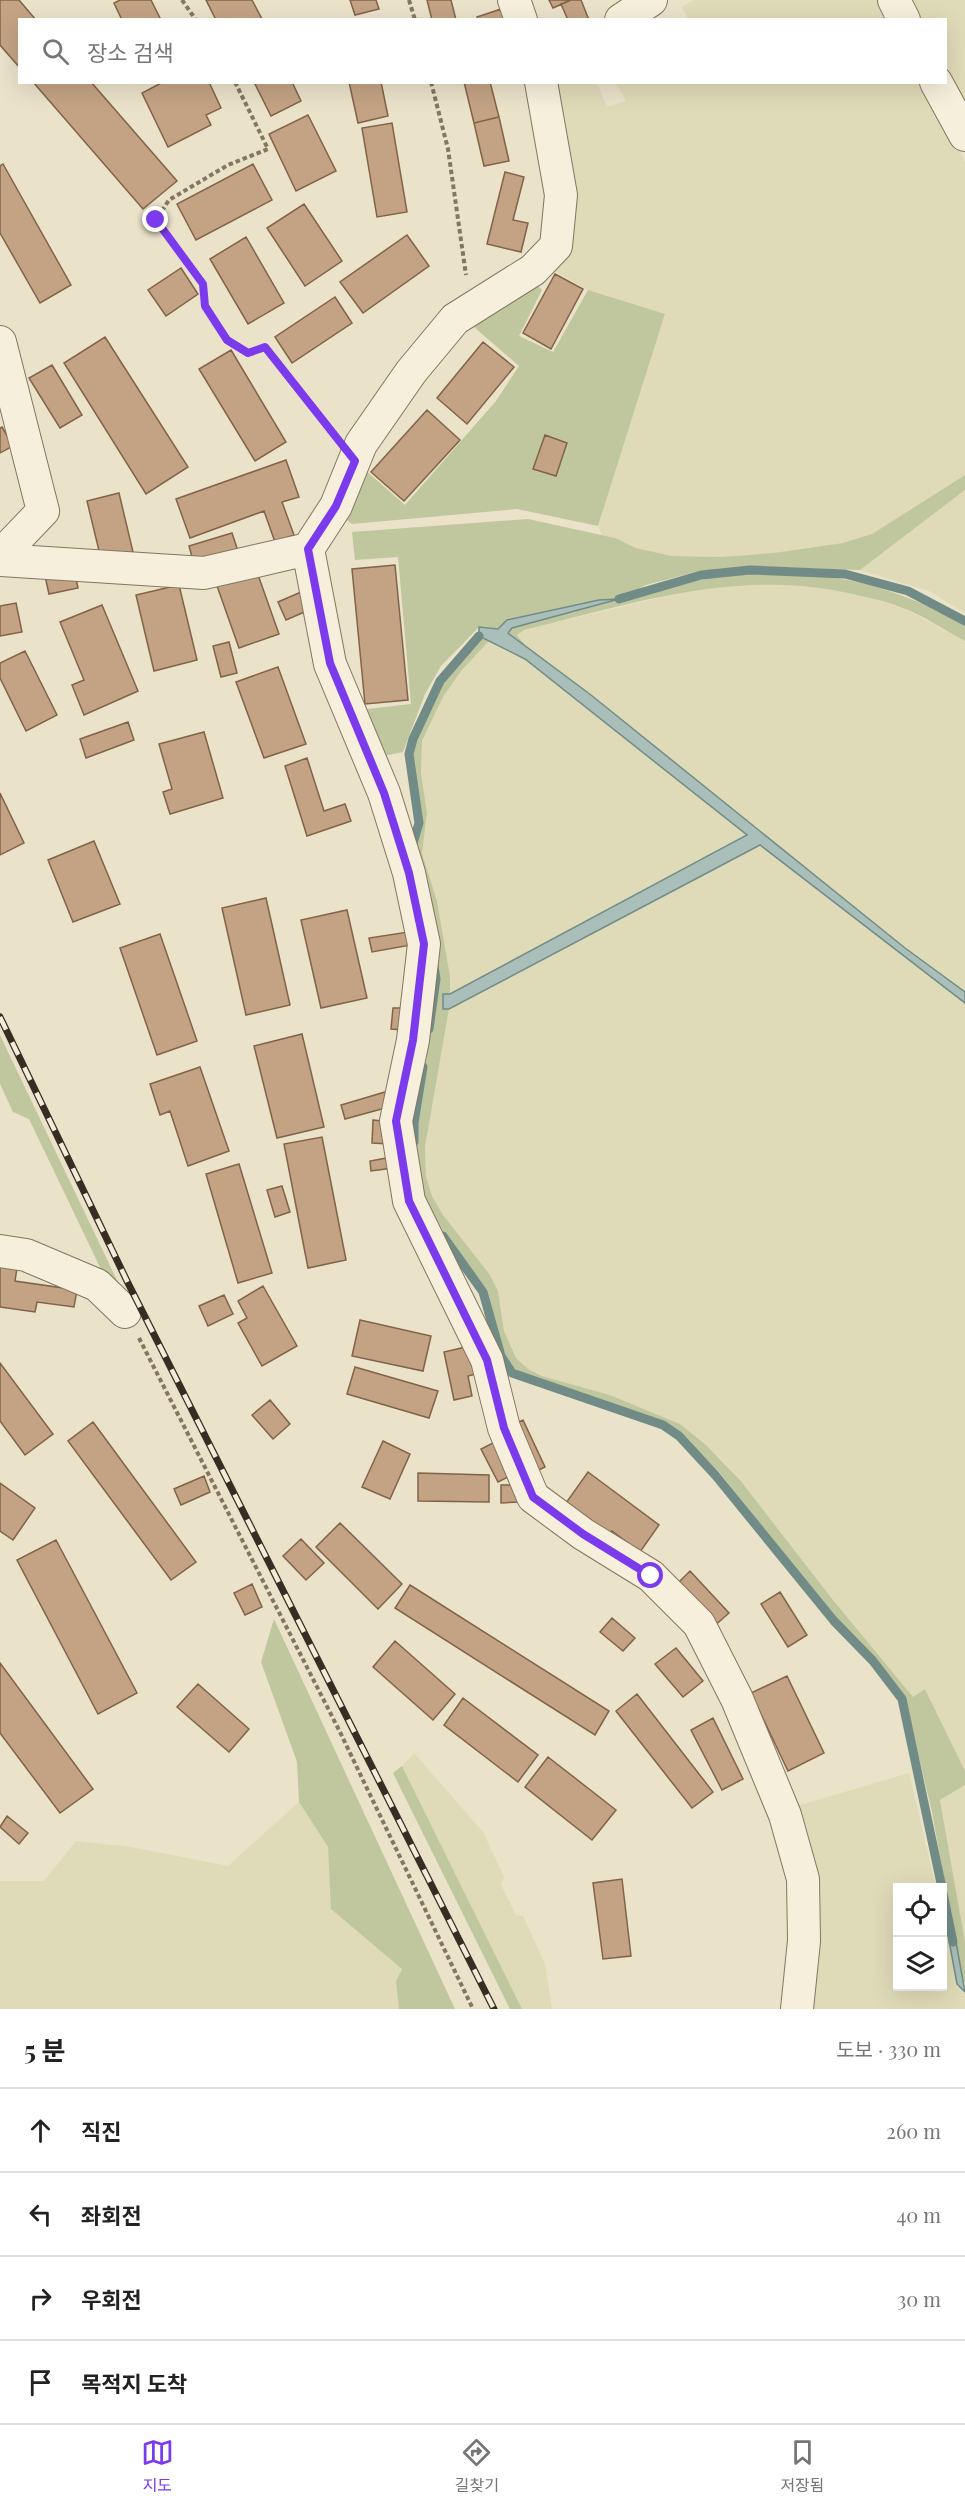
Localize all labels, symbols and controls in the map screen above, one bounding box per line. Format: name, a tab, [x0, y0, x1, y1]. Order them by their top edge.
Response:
search box	[18, 18, 947, 84]
icon: search	[39, 35, 72, 68]
text: 장소 검색	[87, 37, 173, 67]
route end	[142, 206, 168, 232]
route start	[637, 1562, 663, 1588]
map controls	[893, 1883, 947, 1991]
button: locate	[893, 1883, 947, 1937]
button: layers	[893, 1937, 947, 1991]
text: 5 분	[24, 2032, 66, 2067]
text: 도보 · 330 m	[836, 2035, 941, 2062]
icon: ahead	[24, 2114, 57, 2147]
text: 직진	[81, 2116, 121, 2146]
text: 260 m	[886, 2117, 941, 2144]
icon: left	[24, 2198, 57, 2231]
text: 좌회전	[81, 2200, 142, 2230]
text: 40 m	[896, 2201, 941, 2228]
icon: right	[24, 2282, 57, 2315]
text: 우회전	[81, 2284, 142, 2314]
text: 30 m	[897, 2285, 941, 2312]
icon: arrive	[24, 2366, 57, 2399]
text: 목적지 도착	[81, 2368, 187, 2398]
tab: 지도	[141, 2436, 174, 2496]
tab: 길찾기	[455, 2436, 499, 2496]
tab: 저장됨	[780, 2436, 824, 2496]

